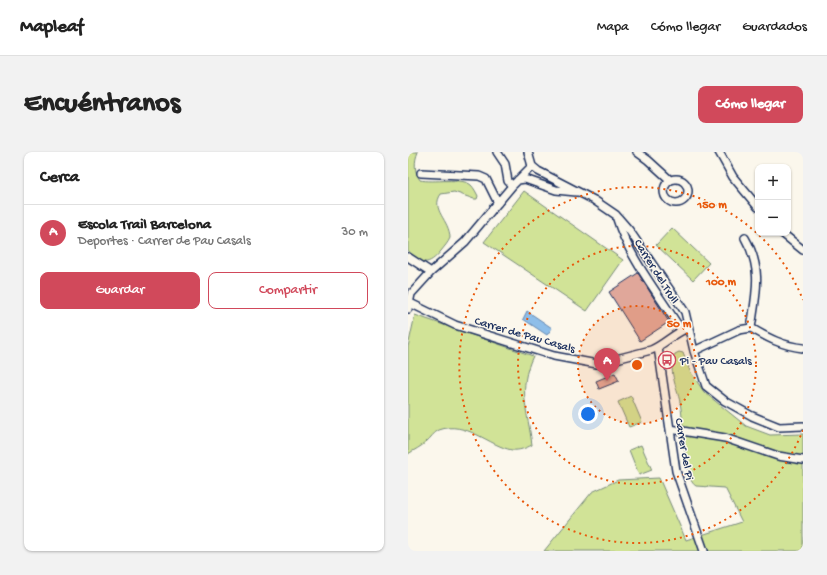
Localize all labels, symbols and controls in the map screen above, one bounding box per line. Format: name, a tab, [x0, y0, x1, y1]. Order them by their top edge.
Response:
text: Mapleaf	[20, 16, 83, 39]
text: Mapa	[597, 19, 629, 36]
text: Cómo llegar	[651, 19, 720, 36]
text: Guardados	[742, 19, 807, 36]
button: Cómo llegar	[698, 86, 803, 123]
text: Encuéntranos	[24, 88, 180, 121]
map controls	[755, 164, 791, 236]
button: +	[755, 164, 791, 200]
text: Cerca	[40, 168, 79, 188]
text: 150 m	[696, 199, 727, 213]
button: −	[755, 200, 791, 236]
text: Escola Trail Barcelona	[78, 216, 211, 234]
text: A	[49, 225, 57, 240]
text: 30 m	[342, 225, 368, 240]
text: Deportes · Carrer de Pau Casals	[78, 234, 251, 249]
street label: Carrer del Trull	[630, 237, 681, 307]
button: Guardar	[40, 272, 200, 309]
button: Compartir	[208, 272, 368, 309]
text: 100 m	[705, 276, 736, 290]
street label: Carrer de Pau Casals	[472, 315, 577, 357]
text: 50 m	[667, 318, 692, 332]
pin: A	[594, 348, 620, 381]
bus stop icon: Pi - Pau Casals	[657, 350, 677, 370]
place label: Pi - Pau Casals	[679, 355, 752, 369]
centre of rings	[630, 358, 644, 372]
your location	[578, 404, 598, 424]
street label: Carrer del Pi	[671, 417, 695, 482]

